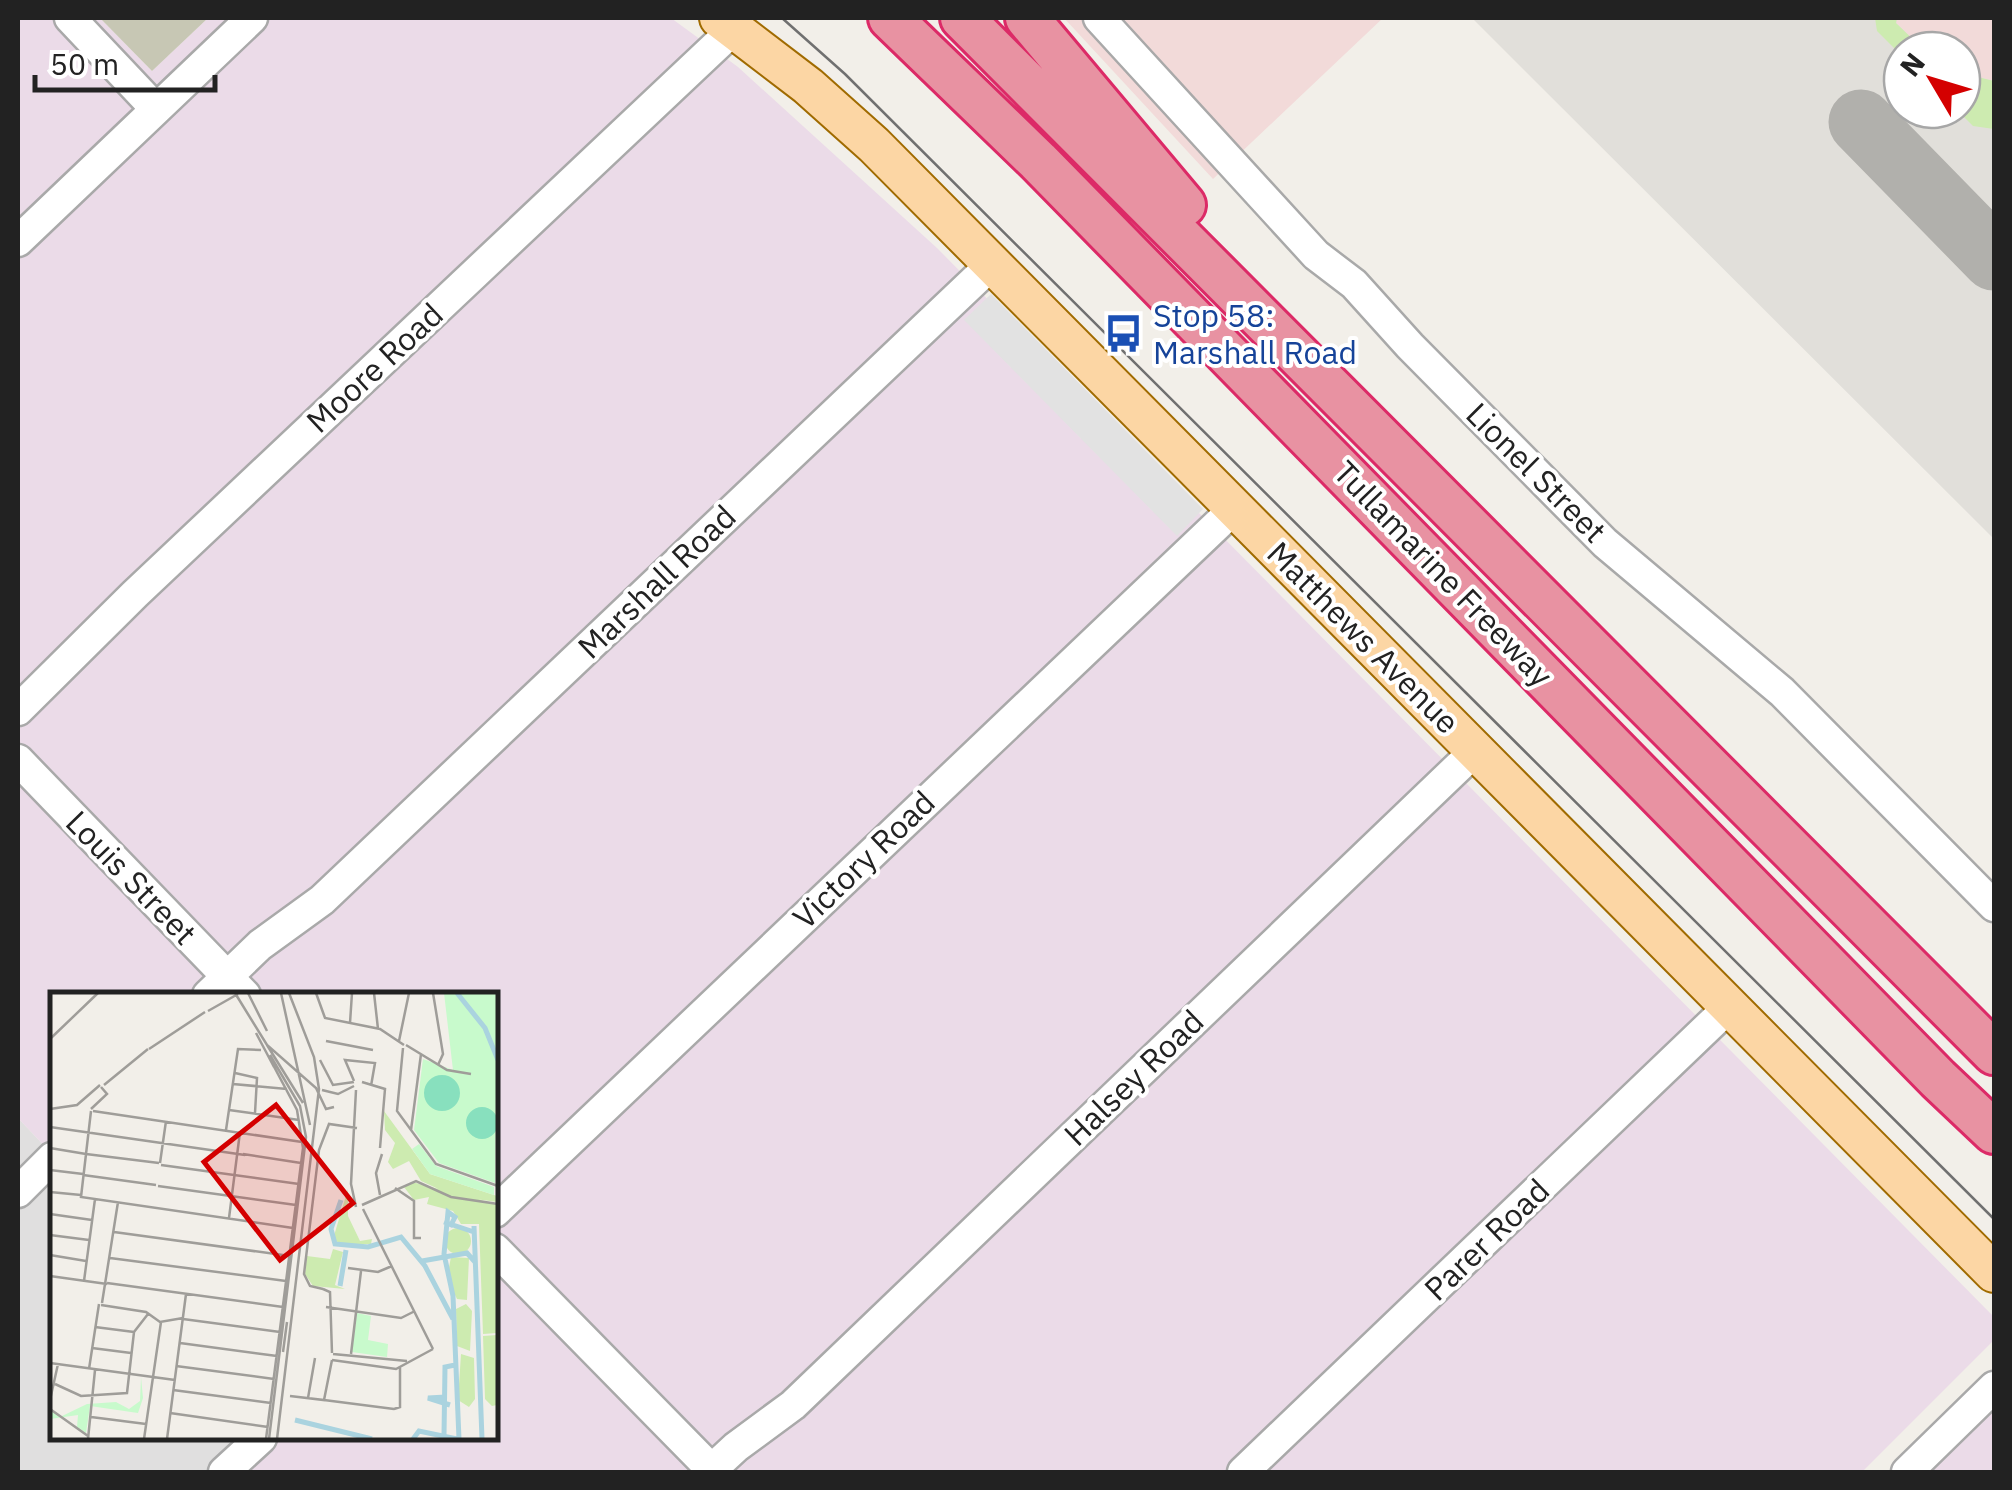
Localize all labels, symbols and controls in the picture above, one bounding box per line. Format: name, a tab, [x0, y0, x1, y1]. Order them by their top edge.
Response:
scale bar	[35, 30, 215, 92]
north arrow	[1882, 30, 1982, 130]
text: 50 m	[50, 44, 119, 83]
text: N	[1891, 45, 1933, 84]
street label: Moore Road	[297, 293, 452, 441]
place label: Stop 58: Marshall Road	[1153, 294, 1357, 373]
bus stop icon: Stop 58: Marshall Road	[1102, 313, 1144, 355]
street label: Lionel Street	[1458, 393, 1616, 551]
street label: Tullamarine Freeway	[1325, 451, 1562, 695]
street label: Marshall Road	[568, 495, 744, 667]
street label: Matthews Avenue	[1259, 532, 1469, 742]
street label: Victory Road	[783, 781, 943, 938]
street label: Louis Street	[57, 801, 206, 953]
inset map	[50, 992, 498, 1440]
street label: Halsey Road	[1055, 1000, 1212, 1154]
street label: Parer Road	[1415, 1169, 1558, 1309]

